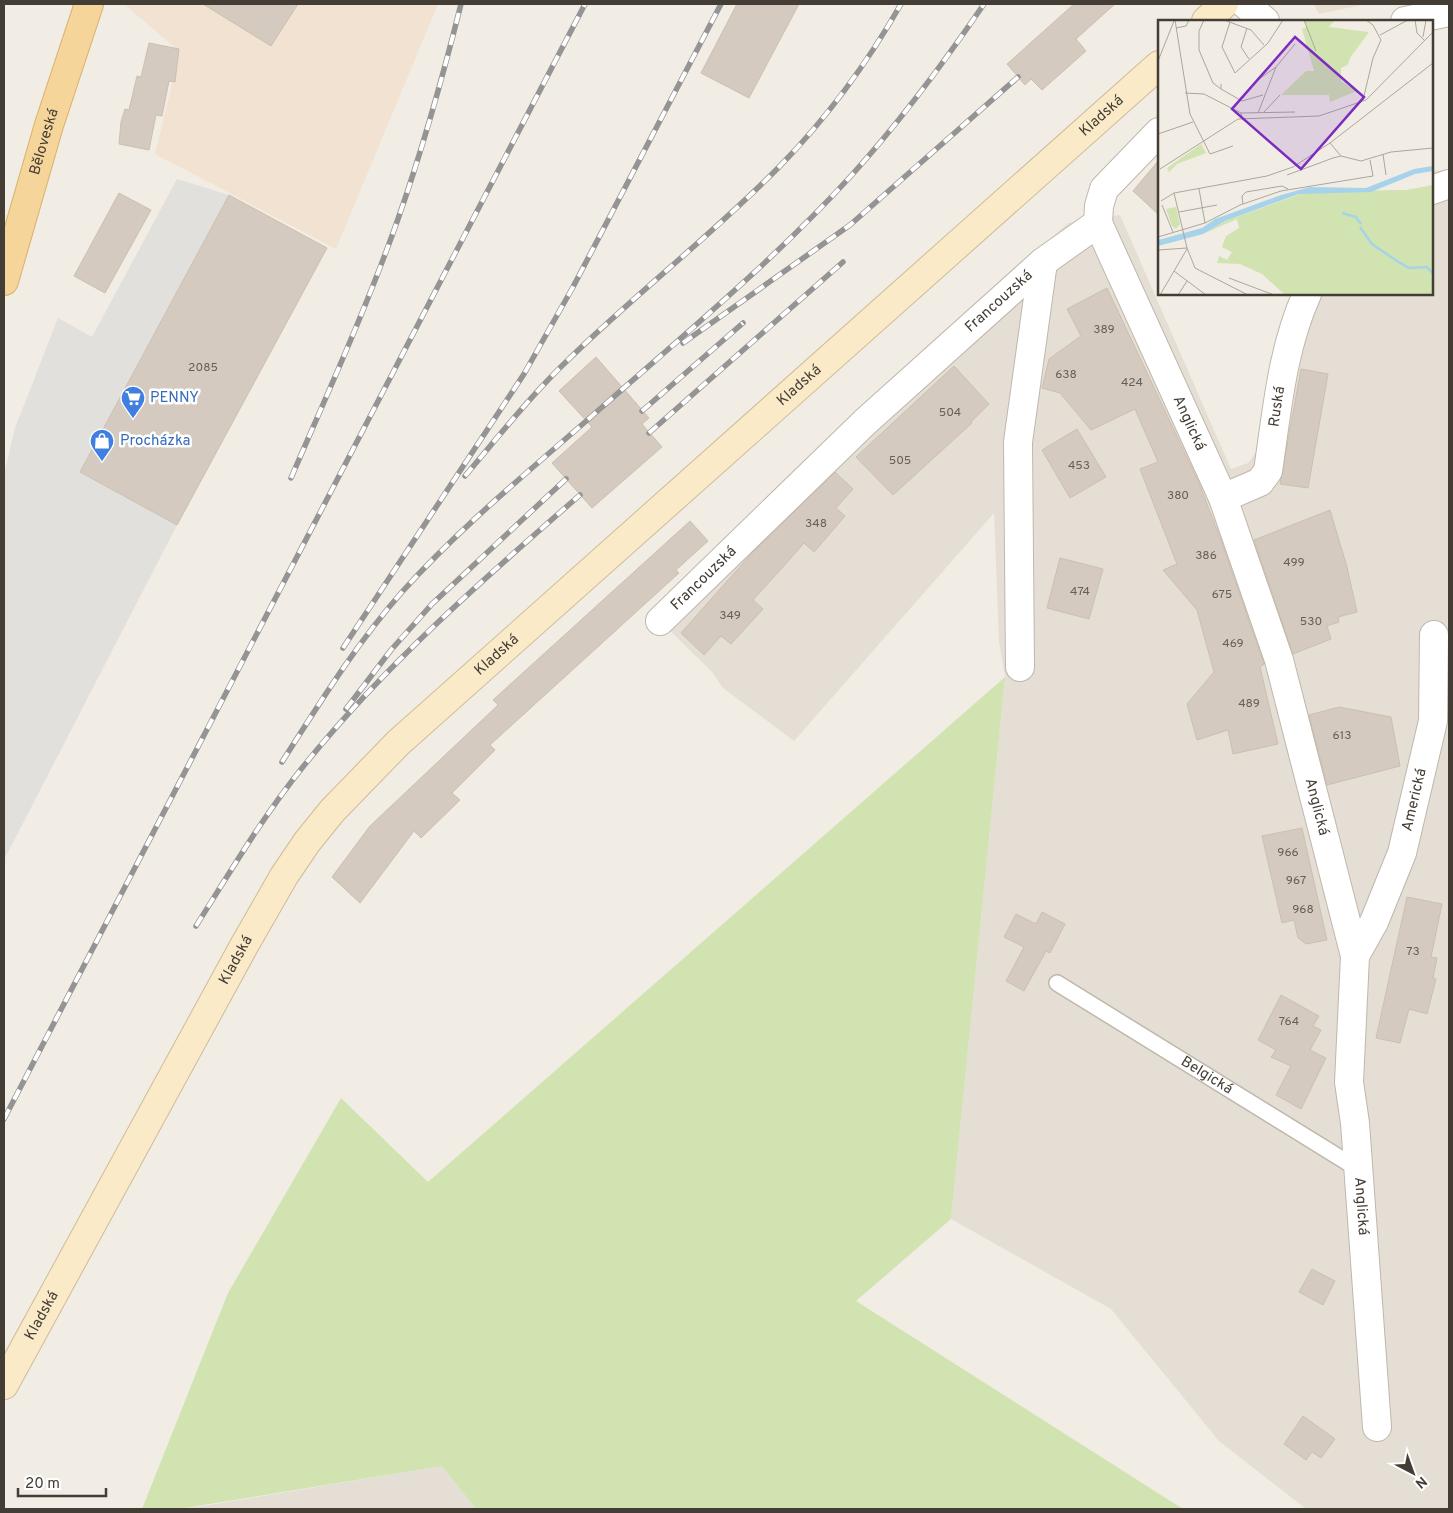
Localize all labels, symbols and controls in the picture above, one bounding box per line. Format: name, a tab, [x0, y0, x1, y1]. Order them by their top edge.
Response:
inset map	[1158, 20, 1433, 295]
street label: Kladská	[1075, 91, 1128, 141]
street label: Běloveská	[26, 106, 63, 177]
street label: Francouzská	[961, 266, 1037, 337]
house number: 389	[1093, 322, 1115, 338]
house number: 2085	[188, 360, 218, 376]
street label: Kladská	[773, 361, 826, 410]
house number: 638	[1055, 367, 1077, 383]
house number: 424	[1121, 375, 1143, 391]
supermarket icon: PENNY	[120, 385, 146, 419]
street label: Ruská	[1265, 385, 1290, 428]
place label: PENNY	[150, 389, 199, 408]
street label: Anglická	[1168, 393, 1210, 454]
house number: 504	[939, 405, 961, 421]
shop icon: Procházka	[89, 428, 115, 462]
place label: Procházka	[120, 432, 190, 451]
house number: 505	[889, 453, 911, 469]
house number: 453	[1068, 458, 1090, 474]
house number: 380	[1167, 488, 1189, 504]
house number: 348	[805, 516, 827, 532]
street label: Francouzská	[667, 542, 741, 615]
house number: 386	[1195, 548, 1217, 564]
house number: 499	[1283, 555, 1305, 571]
house number: 474	[1070, 584, 1090, 600]
house number: 675	[1212, 587, 1232, 603]
house number: 349	[719, 608, 741, 624]
house number: 530	[1300, 614, 1322, 630]
street label: Kladská	[471, 630, 523, 680]
house number: 469	[1222, 636, 1244, 652]
house number: 489	[1238, 696, 1260, 712]
house number: 613	[1333, 728, 1351, 744]
street label: Americká	[1398, 766, 1431, 833]
street label: Anglická	[1300, 776, 1333, 838]
house number: 966	[1277, 845, 1299, 861]
house number: 967	[1286, 873, 1306, 889]
house number: 968	[1292, 902, 1314, 918]
street label: Kladská	[215, 932, 257, 988]
house number: 73	[1406, 944, 1420, 960]
house number: 764	[1279, 1014, 1299, 1030]
street label: Belgická	[1177, 1052, 1236, 1099]
street label: Anglická	[1349, 1176, 1373, 1236]
street label: Kladská	[21, 1288, 63, 1344]
north arrow	[1388, 1448, 1438, 1498]
scale bar	[18, 1466, 105, 1498]
text: N	[1411, 1472, 1430, 1491]
text: 20 m	[25, 1475, 60, 1494]

